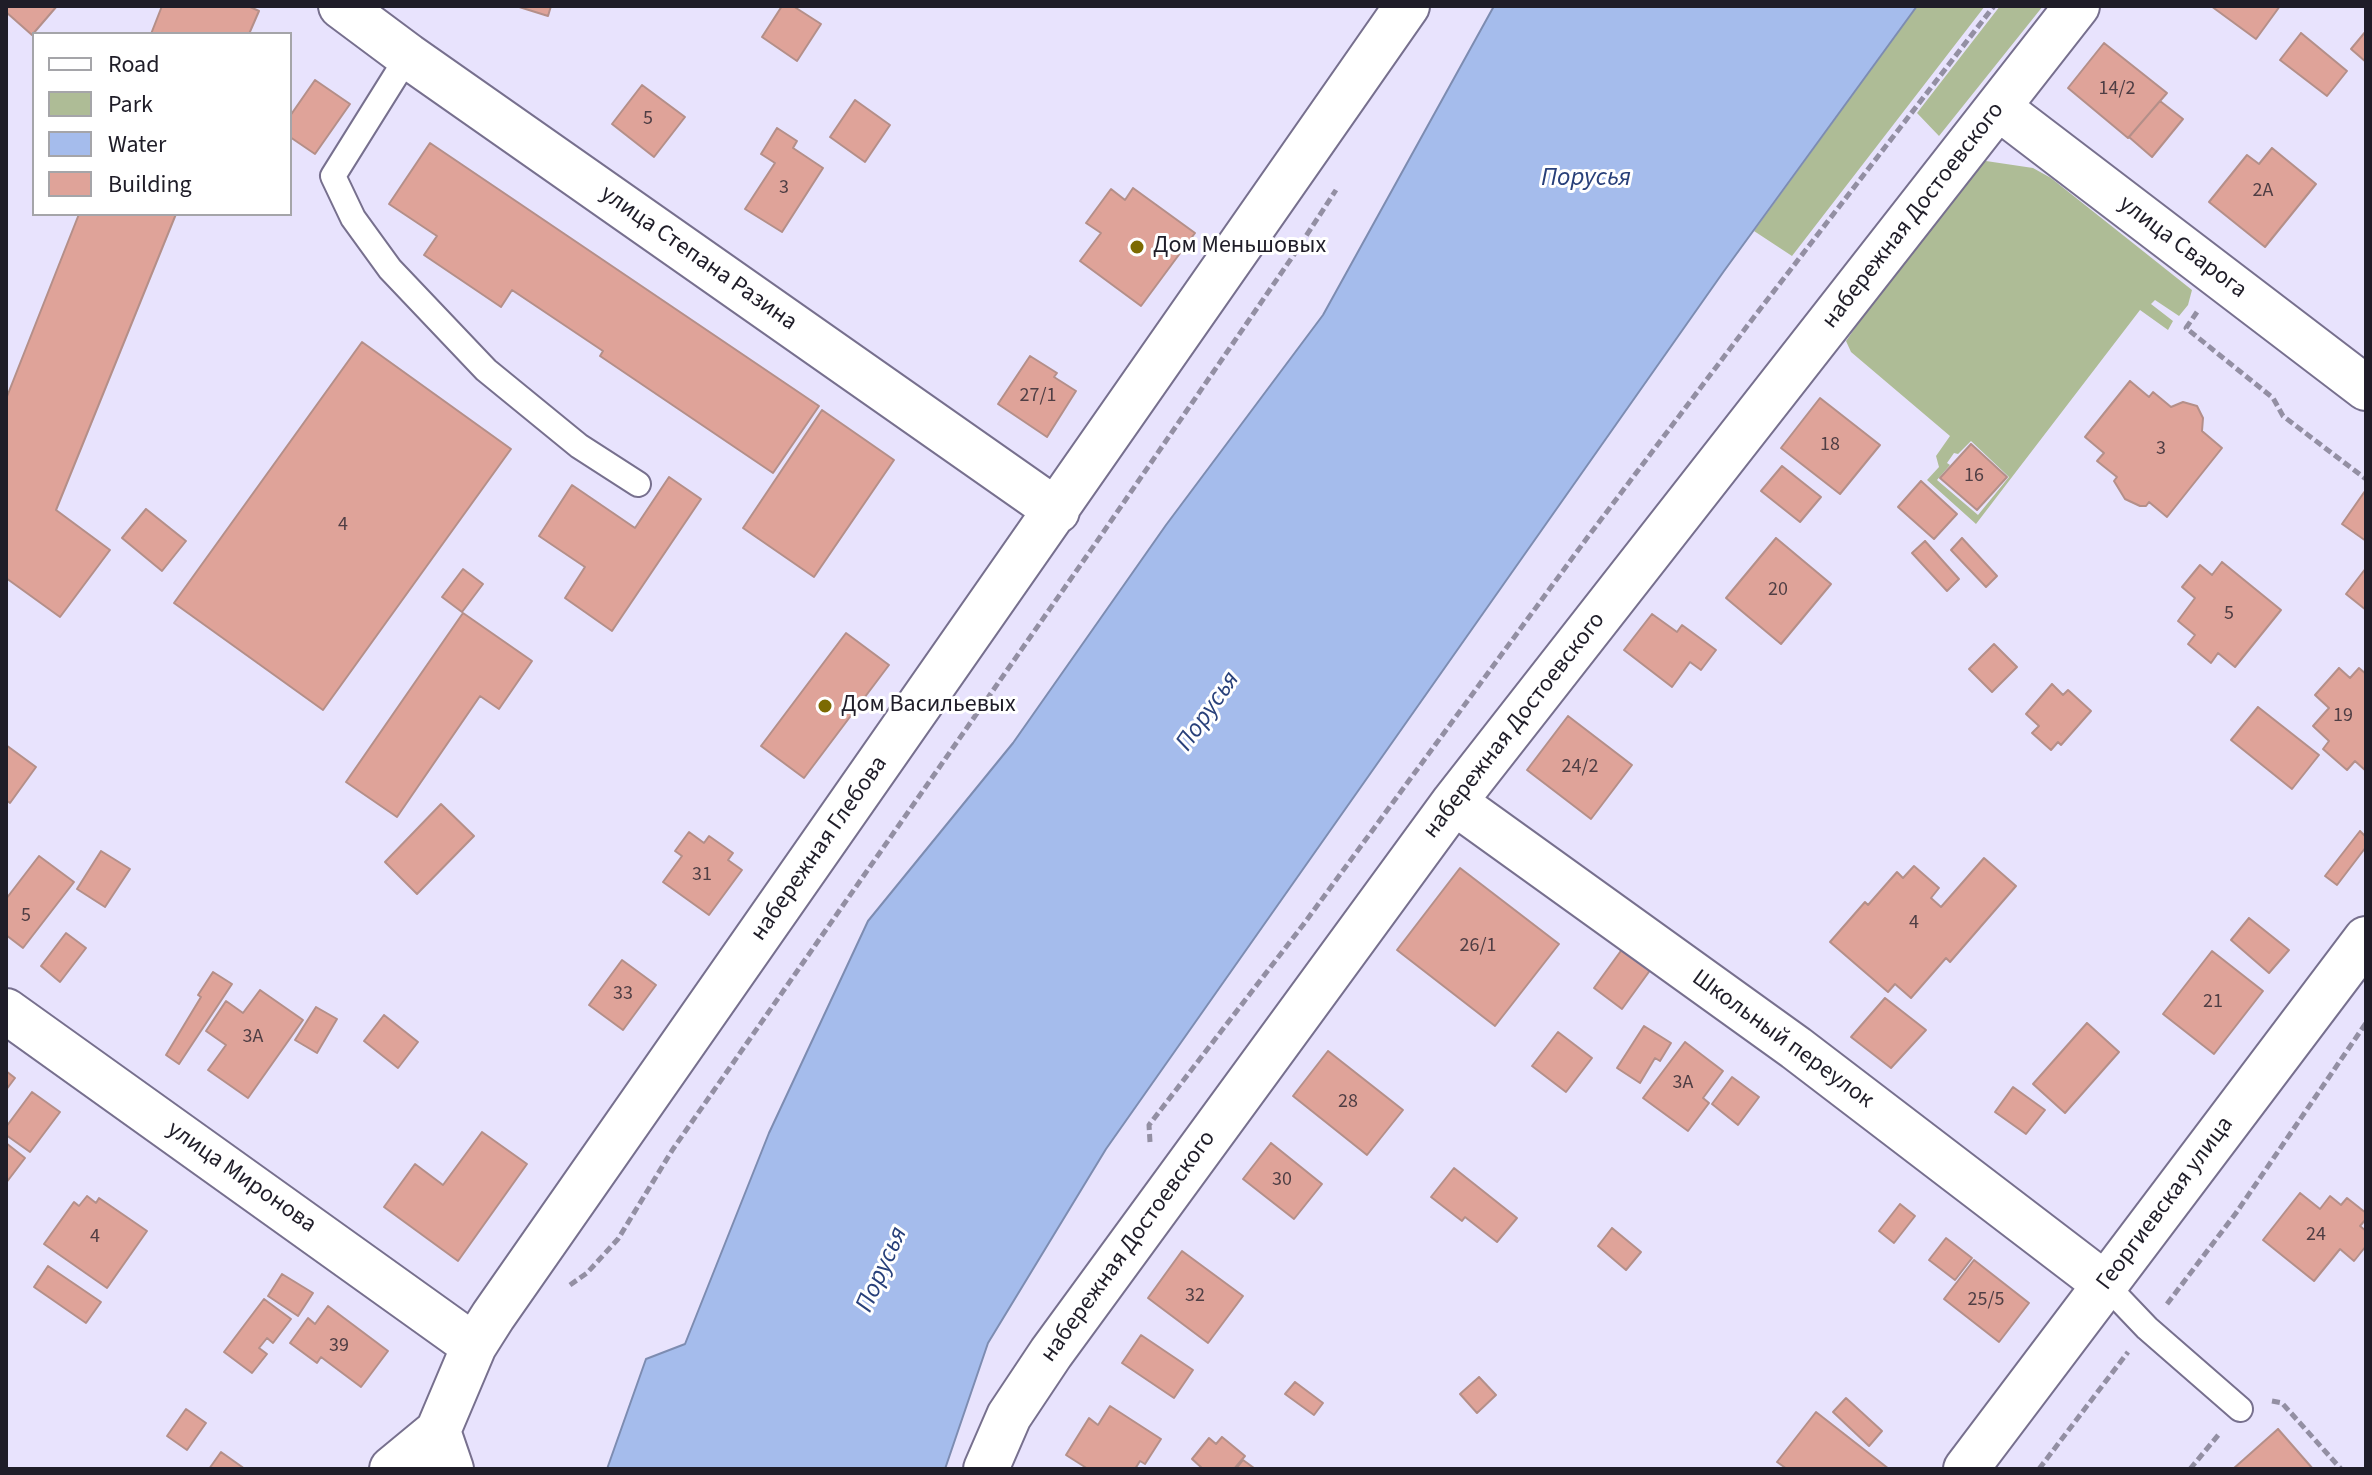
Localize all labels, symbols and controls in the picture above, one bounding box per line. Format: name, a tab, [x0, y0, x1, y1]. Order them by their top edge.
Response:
legend	[32, 32, 292, 216]
text: Road	[108, 47, 160, 82]
house number: 14/2	[2099, 78, 2135, 102]
text: Park	[108, 87, 153, 122]
street label: набережная Достоевского	[1817, 97, 2011, 335]
house number: 5	[643, 108, 653, 132]
text: Water	[108, 127, 166, 162]
water label: Порусья	[1541, 163, 1631, 195]
text: Building	[108, 167, 192, 202]
house number: 3	[779, 177, 789, 201]
street label: улица Степана Разина	[594, 180, 802, 338]
house number: 2А	[2253, 180, 2273, 204]
street label: улица Сварога	[2112, 190, 2252, 306]
place label: Дом Меньшовых	[1153, 233, 1326, 261]
marker: Дом Меньшовых	[1128, 238, 1146, 256]
house number: 27/1	[1020, 385, 1056, 409]
house number: 18	[1820, 434, 1840, 458]
house number: 3	[2156, 438, 2166, 462]
house number: 16	[1964, 465, 1984, 489]
house number: 4	[338, 514, 348, 538]
house number: 20	[1768, 579, 1788, 603]
house number: 5	[2224, 603, 2234, 627]
street label: набережная Достоевского	[1418, 607, 1612, 845]
water label: Порусья	[1170, 666, 1248, 758]
place label: Дом Васильевых	[841, 692, 1016, 720]
marker: Дом Васильевых	[816, 697, 834, 715]
house number: 19	[2333, 705, 2353, 729]
street label: набережная Глебова	[745, 751, 895, 947]
house number: 24/2	[1562, 756, 1598, 780]
house number: 31	[692, 864, 712, 888]
house number: 5	[21, 905, 31, 929]
house number: 4	[1909, 912, 1919, 936]
house number: 26/1	[1460, 935, 1496, 959]
street label: Школьный переулок	[1686, 964, 1878, 1116]
house number: 33	[613, 983, 633, 1007]
house number: 21	[2203, 991, 2223, 1015]
house number: 3А	[243, 1026, 263, 1050]
house number: 3А	[1673, 1072, 1693, 1096]
house number: 28	[1338, 1091, 1358, 1115]
street label: Георгиевская улица	[2091, 1112, 2241, 1296]
street label: улица Миронова	[161, 1116, 321, 1240]
street label: набережная Достоевского	[1035, 1126, 1223, 1368]
house number: 30	[1272, 1169, 1292, 1193]
water label: Порусья	[850, 1222, 916, 1318]
house number: 24	[2306, 1224, 2326, 1248]
house number: 4	[90, 1226, 100, 1250]
house number: 32	[1185, 1285, 1205, 1309]
house number: 25/5	[1968, 1289, 2004, 1313]
house number: 39	[329, 1335, 349, 1359]

